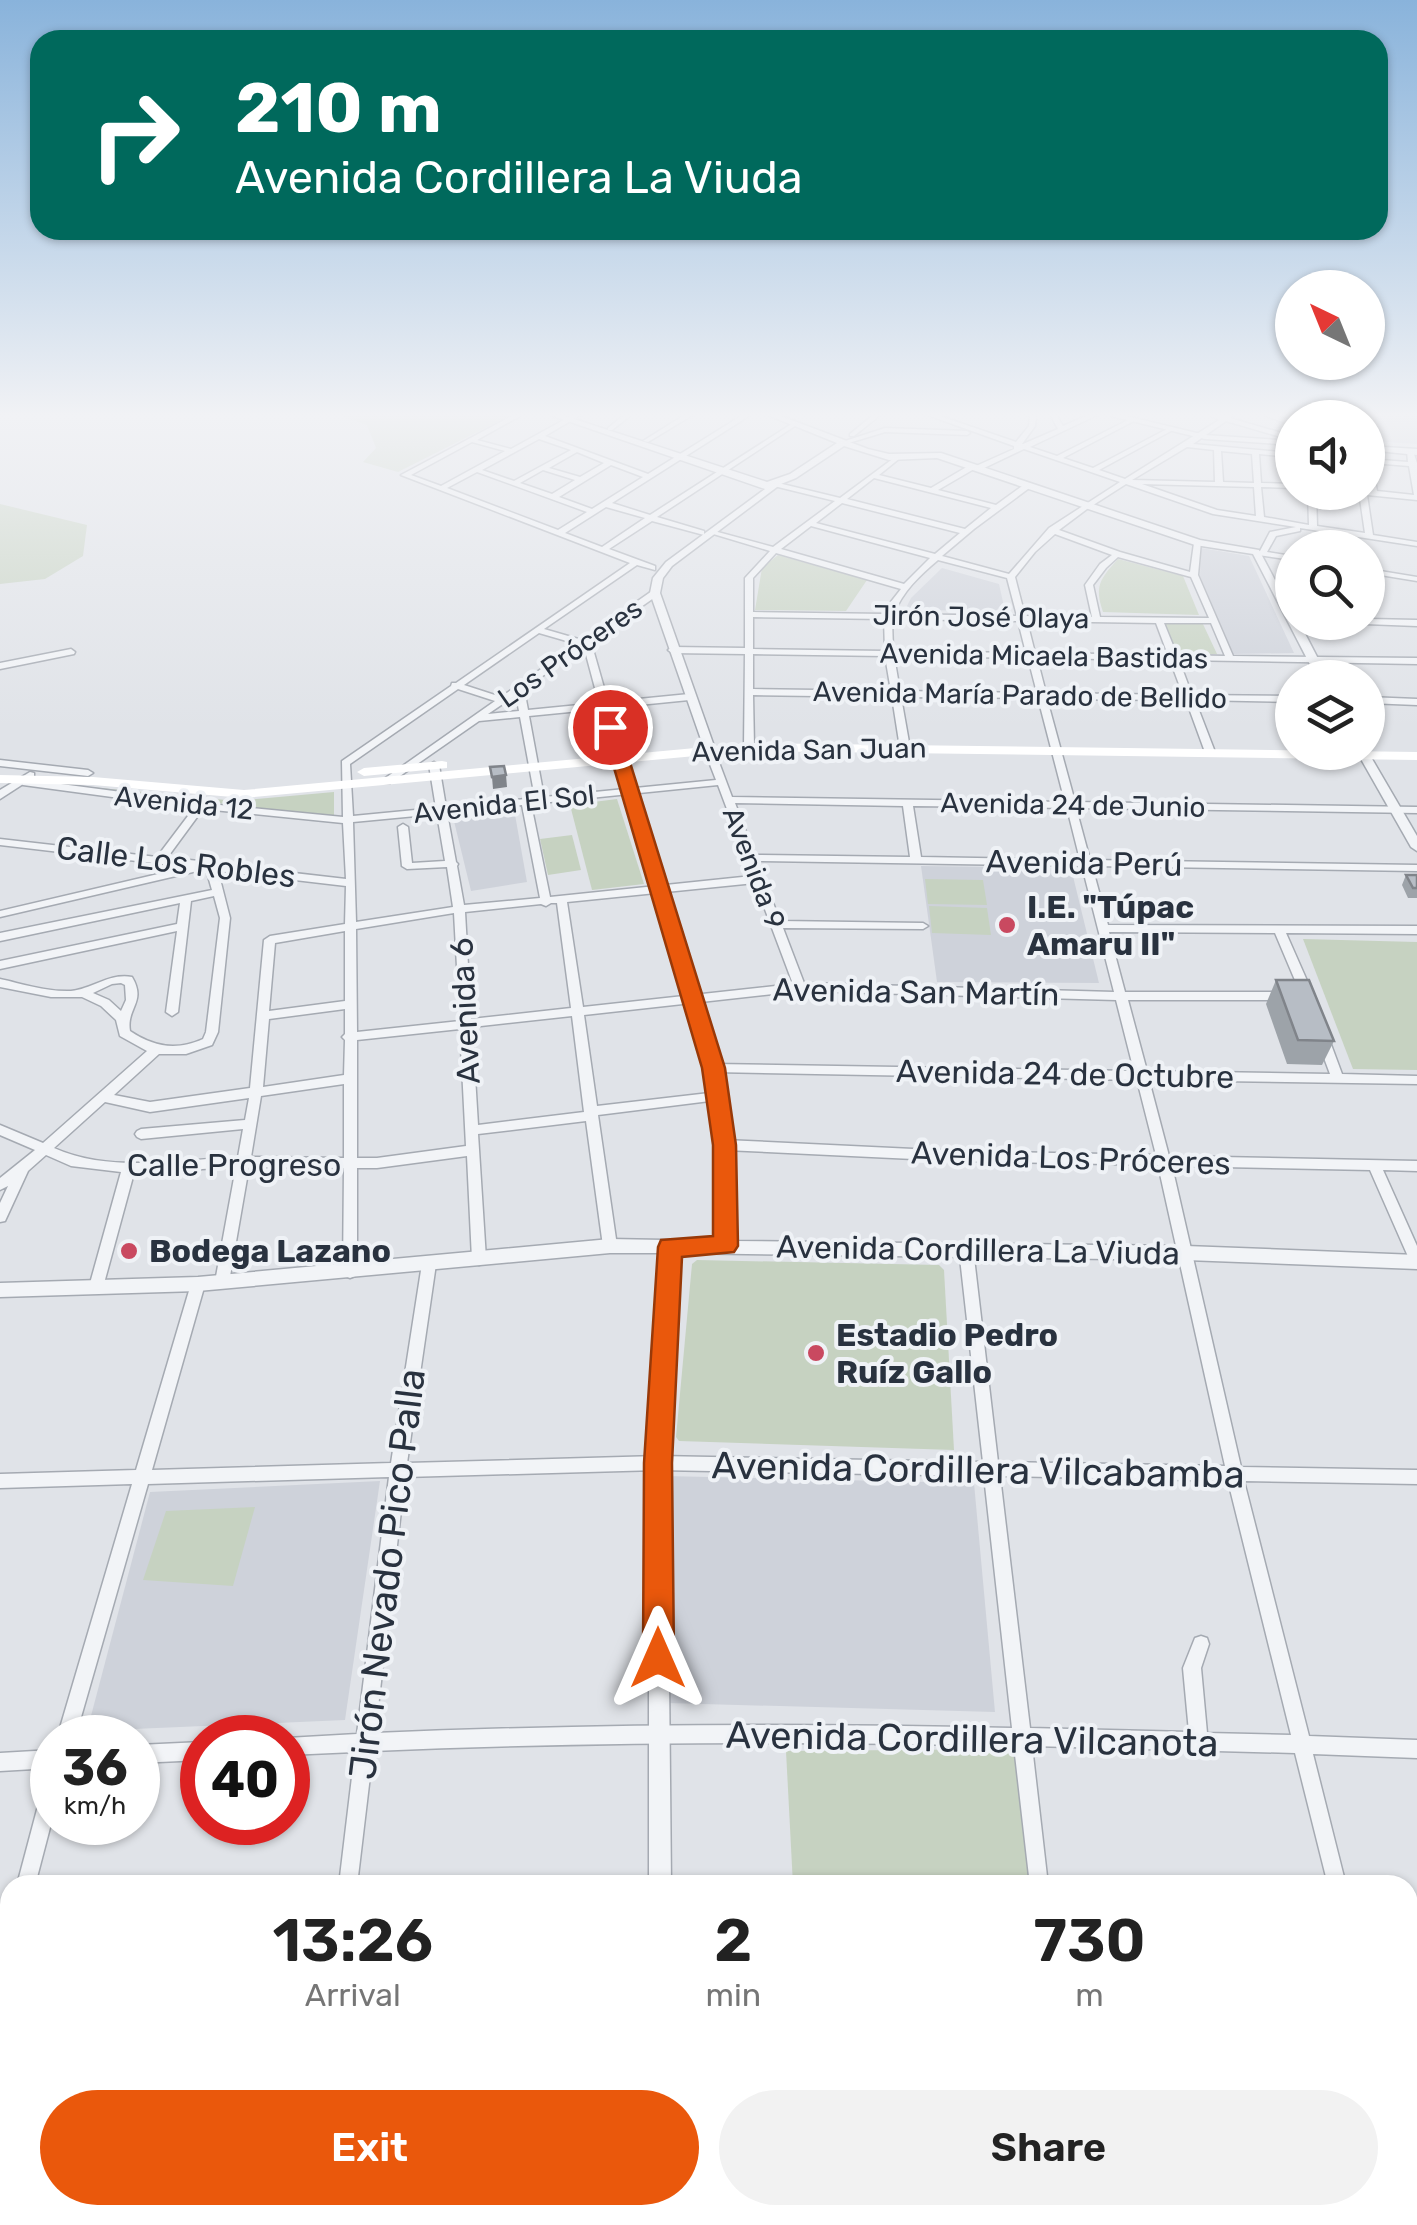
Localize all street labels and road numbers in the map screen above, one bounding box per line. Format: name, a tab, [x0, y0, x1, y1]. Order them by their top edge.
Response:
street label: Los Próceres	[491, 591, 649, 715]
street label: Jirón José Olaya	[872, 599, 1090, 635]
street label: Avenida Micaela Bastidas	[879, 637, 1209, 675]
street label: Avenida María Parado de Bellido	[813, 675, 1227, 715]
street label: Avenida San Juan	[691, 731, 927, 769]
street label: Avenida El Sol	[412, 778, 596, 830]
street label: Avenida 12	[113, 779, 255, 827]
street label: Avenida 24 de Junio	[940, 786, 1206, 824]
street label: Avenida 9	[716, 802, 792, 934]
street label: Calle Los Robles	[54, 828, 298, 896]
street label: Avenida Perú	[985, 842, 1183, 884]
street label: Avenida 6	[442, 937, 488, 1085]
street label: Avenida San Martín	[772, 970, 1060, 1014]
street label: Avenida 24 de Octubre	[896, 1052, 1234, 1096]
street label: Avenida Los Próceres	[911, 1133, 1231, 1183]
street label: Calle Progreso	[127, 1146, 341, 1184]
street label: Avenida Cordillera La Viuda	[776, 1227, 1180, 1273]
street label: Jirón Nevado Pico Palla	[339, 1366, 435, 1782]
street label: Avenida Cordillera Vilcabamba	[711, 1442, 1245, 1498]
street label: Avenida Cordillera Vilcanota	[725, 1712, 1219, 1766]

